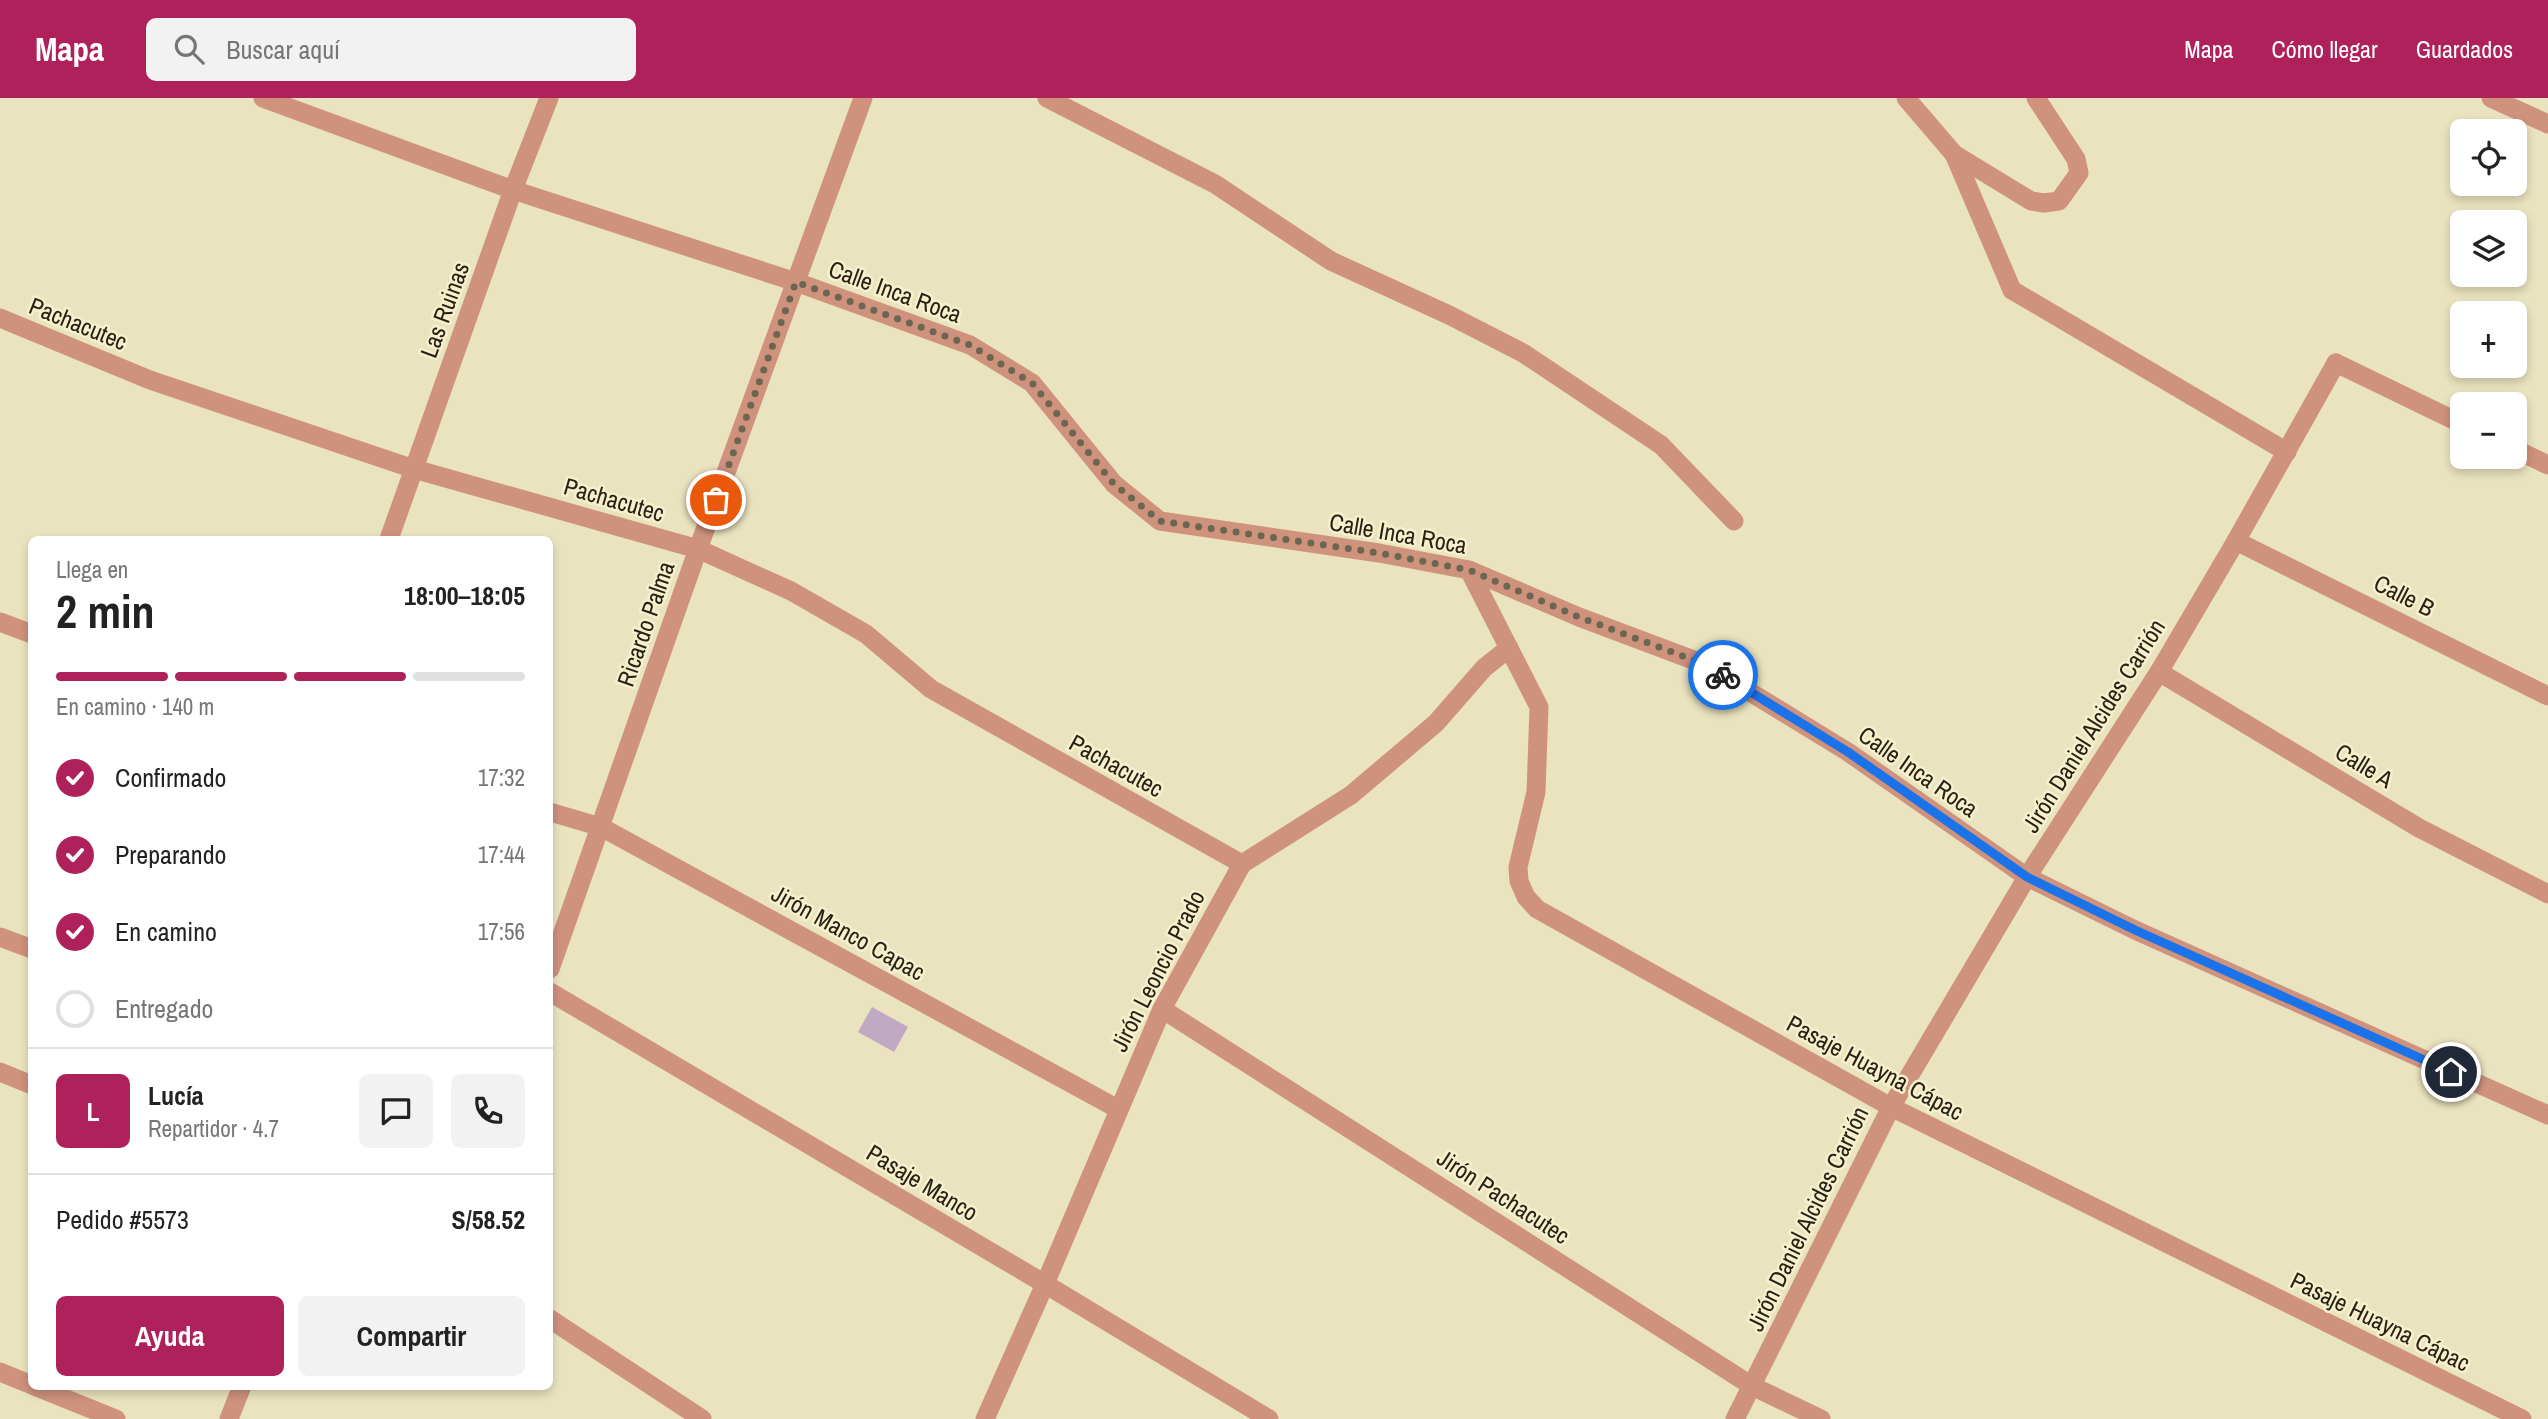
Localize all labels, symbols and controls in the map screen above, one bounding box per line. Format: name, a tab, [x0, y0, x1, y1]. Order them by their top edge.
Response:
search box	[146, 18, 636, 81]
text: Mapa	[35, 27, 104, 71]
icon: search	[170, 30, 208, 68]
text: Buscar aquí	[226, 32, 340, 67]
text: Mapa	[2184, 33, 2234, 65]
text: Cómo llegar	[2272, 33, 2378, 65]
text: Guardados	[2416, 33, 2513, 65]
map controls	[2450, 119, 2527, 469]
button: locate	[2450, 119, 2527, 196]
button: layers	[2450, 210, 2527, 287]
street label: Calle Inca Roca	[825, 252, 966, 330]
street label: Las Ruinas	[412, 257, 476, 362]
street label: Pachacutec	[25, 289, 132, 357]
button: +	[2450, 301, 2527, 378]
button: −	[2450, 392, 2527, 469]
street label: Pachacutec	[560, 469, 668, 529]
pin	[686, 470, 746, 530]
icon: bag	[697, 481, 735, 519]
street label: Calle Inca Roca	[1327, 505, 1469, 561]
text: Llega en	[56, 554, 128, 585]
street label: Ricardo Palma	[609, 557, 681, 690]
street label: Calle B	[2369, 566, 2440, 624]
text: 18:00–18:05	[404, 578, 525, 613]
text: 2 min	[56, 580, 155, 642]
street label: Jirón Daniel Alcides Carrión	[2014, 613, 2172, 838]
courier	[1688, 640, 1758, 710]
icon: bike	[1704, 656, 1742, 694]
text: En camino · 140 m	[56, 691, 214, 722]
street label: Calle Inca Roca	[1852, 718, 1985, 824]
street label: Pachacutec	[1064, 726, 1169, 804]
street label: Calle A	[2330, 735, 2400, 795]
icon: check	[56, 759, 94, 797]
text: Confirmado	[115, 760, 226, 795]
text: 17:32	[478, 762, 525, 793]
icon: check	[56, 836, 94, 874]
text: Preparando	[115, 837, 226, 872]
text: 17:44	[478, 839, 525, 870]
street label: Jirón Manco Capac	[766, 877, 931, 988]
street label: Jirón Leoncio Prado	[1103, 884, 1212, 1057]
icon: check	[56, 913, 94, 951]
text: En camino	[115, 914, 217, 949]
text: 17:56	[478, 916, 525, 947]
text: Entregado	[115, 991, 213, 1026]
street label: Pasaje Huayna Cápac	[1782, 1007, 1970, 1127]
pin	[2421, 1042, 2481, 1102]
icon: home	[2432, 1053, 2470, 1091]
button: chat	[359, 1074, 433, 1148]
button: phone	[451, 1074, 525, 1148]
text: Lucía	[148, 1078, 204, 1113]
text: L	[86, 1094, 100, 1129]
street label: Jirón Daniel Alcides Carrión	[1739, 1101, 1875, 1336]
text: Repartidor · 4.7	[148, 1113, 279, 1144]
street label: Pasaje Manco	[861, 1136, 984, 1228]
street label: Jirón Pachacutec	[1431, 1141, 1576, 1251]
text: Pedido #5573	[56, 1202, 189, 1237]
text: S/58.52	[451, 1202, 525, 1237]
street label: Pasaje Huayna Cápac	[2285, 1264, 2476, 1378]
button: Ayuda	[56, 1296, 284, 1376]
button: Compartir	[298, 1296, 525, 1376]

